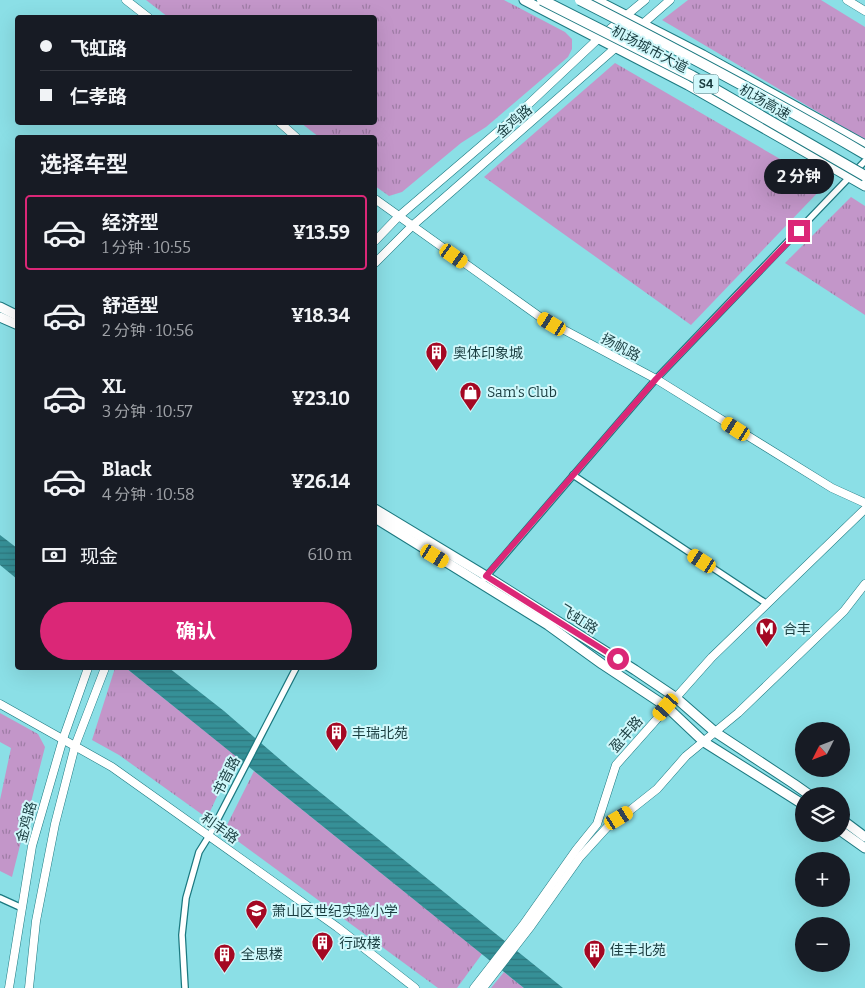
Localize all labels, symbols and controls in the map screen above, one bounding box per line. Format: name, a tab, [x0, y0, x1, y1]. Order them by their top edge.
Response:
street label: 机场城市大道	[609, 22, 691, 77]
text: 飞虹路	[70, 37, 127, 60]
road number: S4	[694, 74, 718, 94]
street label: 机场高速	[736, 81, 793, 124]
text: 仁孝路	[70, 85, 127, 108]
street label: 金鸡路	[493, 101, 536, 142]
text: 选择车型	[40, 151, 128, 178]
callout: 2 分钟	[764, 158, 834, 194]
text: 2 分钟	[777, 167, 821, 186]
icon: car	[42, 210, 87, 255]
text: 经济型	[102, 211, 159, 234]
route end	[788, 220, 810, 242]
text: ¥13.59	[292, 221, 350, 244]
text: 1 分钟 · 10:55	[102, 238, 191, 257]
car	[437, 241, 470, 271]
icon: car	[42, 293, 87, 338]
text: 舒适型	[102, 294, 159, 317]
text: ¥18.34	[291, 304, 350, 327]
car	[535, 310, 568, 338]
text: 2 分钟 · 10:56	[102, 321, 194, 340]
street label: 扬帆路	[598, 330, 643, 365]
building icon: 奥体印象城	[425, 341, 449, 372]
place label: 奥体印象城	[453, 345, 523, 362]
text: XL	[102, 375, 126, 398]
icon: car	[42, 376, 87, 421]
shop icon: Sam's Club	[459, 380, 483, 411]
place label: Sam's Club	[487, 384, 557, 401]
text: ¥23.10	[292, 387, 350, 410]
text: 3 分钟 · 10:57	[102, 402, 192, 421]
car	[719, 415, 752, 443]
text: Black	[102, 458, 152, 481]
icon: car	[42, 459, 87, 504]
text: ¥26.14	[291, 470, 350, 493]
text: 4 分钟 · 10:58	[102, 485, 195, 504]
icon: cash	[40, 541, 68, 569]
car	[418, 542, 451, 570]
text: 现金	[80, 545, 118, 568]
text: 610 m	[308, 545, 352, 564]
car	[685, 547, 718, 575]
street label: 飞虹路	[556, 601, 601, 638]
button: 确认	[40, 602, 352, 660]
metro station icon: 合丰	[755, 617, 779, 648]
place label: 合丰	[783, 621, 811, 638]
route start	[607, 648, 629, 670]
car	[650, 691, 681, 723]
street label: 盈丰路	[606, 713, 647, 756]
building icon: 丰瑞北苑	[324, 721, 348, 752]
north arrow	[795, 722, 850, 778]
map controls	[795, 722, 850, 972]
place label: 丰瑞北苑	[352, 725, 408, 742]
street label: 书音路	[209, 754, 244, 799]
button: layers	[795, 787, 850, 842]
street label: 金鸡路	[13, 800, 40, 845]
car	[602, 804, 635, 832]
street label: 利丰路	[198, 809, 242, 847]
button: +	[795, 852, 850, 907]
school or university icon: 萧山区世纪实验小学	[244, 899, 268, 930]
place label: 萧山区世纪实验小学	[272, 903, 398, 920]
button: −	[795, 917, 850, 972]
building icon: 行政楼	[311, 931, 335, 962]
place label: 行政楼	[339, 935, 381, 952]
building icon: 佳丰北苑	[582, 938, 606, 969]
building icon: 全思楼	[213, 942, 237, 973]
place label: 佳丰北苑	[610, 942, 666, 959]
place label: 全思楼	[241, 946, 283, 963]

